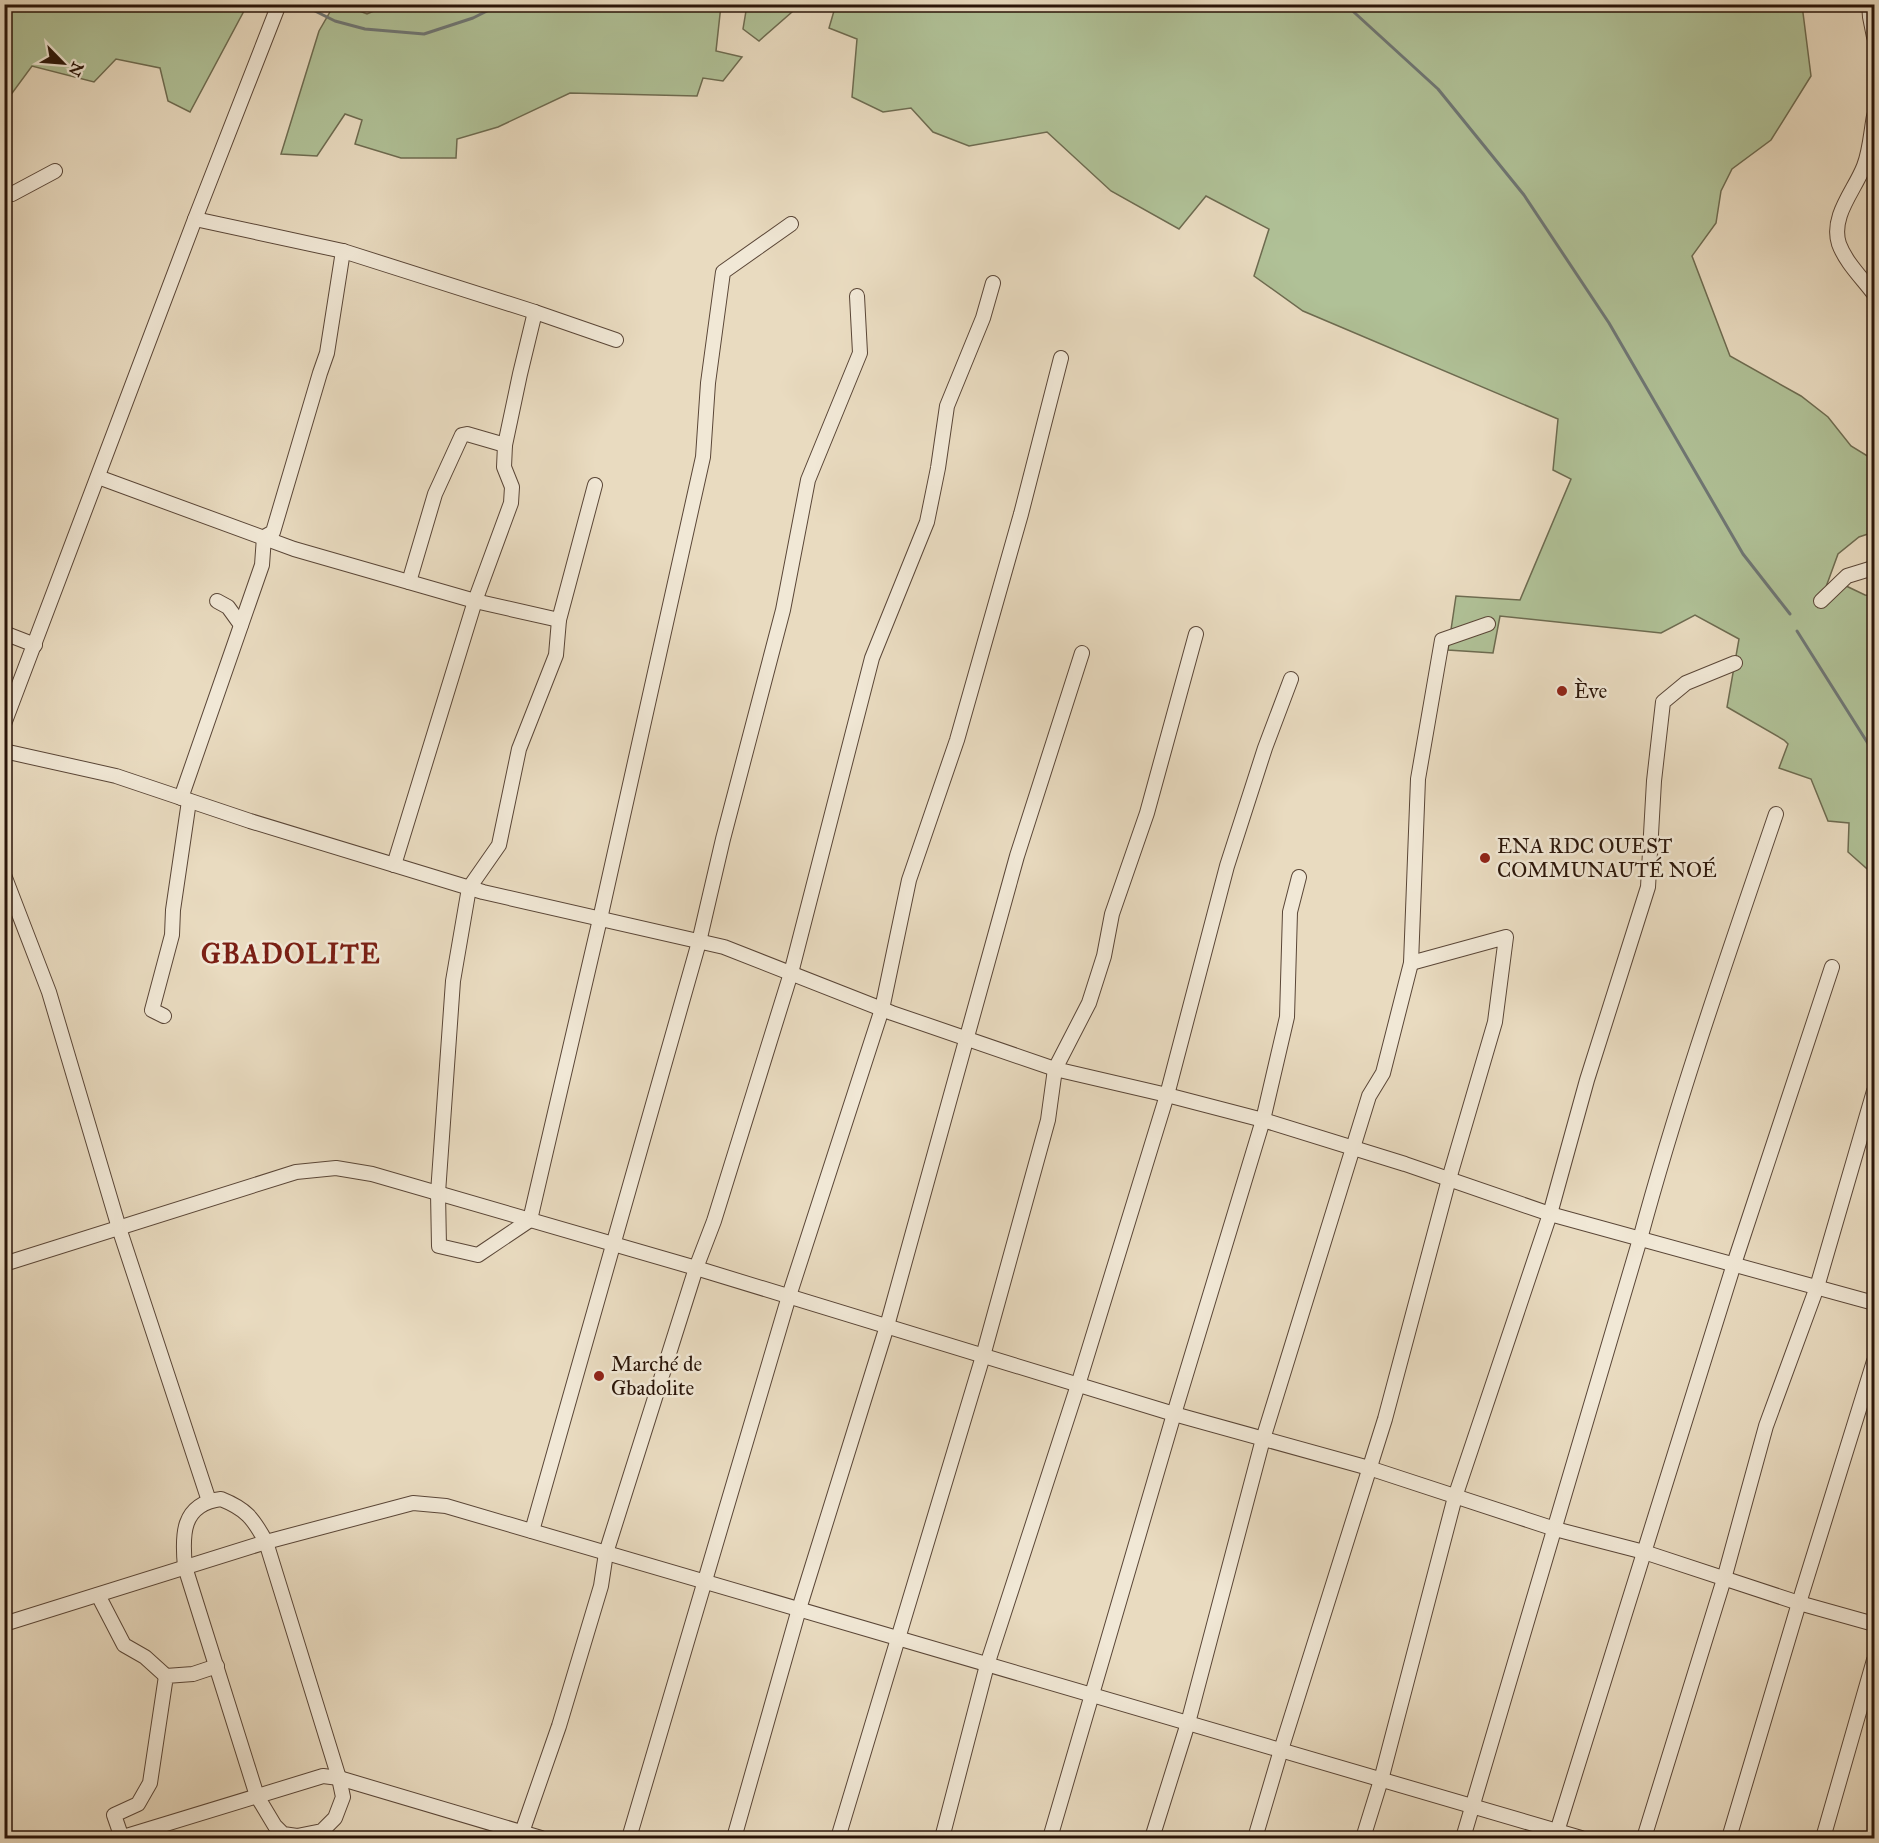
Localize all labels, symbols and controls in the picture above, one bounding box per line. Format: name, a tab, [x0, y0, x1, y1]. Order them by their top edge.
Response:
north arrow	[33, 33, 93, 93]
text: N	[64, 59, 88, 80]
place label: Ève	[1574, 677, 1607, 704]
marker: Ève	[1555, 684, 1569, 698]
place label: ENA RDC OUEST COMMUNAUTÉ NOÉ	[1497, 833, 1717, 883]
marker: ENA RDC OUEST COMMUNAUTÉ NOÉ	[1478, 851, 1492, 865]
district label: GBADOLITE	[201, 937, 381, 970]
place label: Marché de Gbadolite	[611, 1351, 703, 1401]
marker: Marché de Gbadolite	[592, 1369, 606, 1383]

